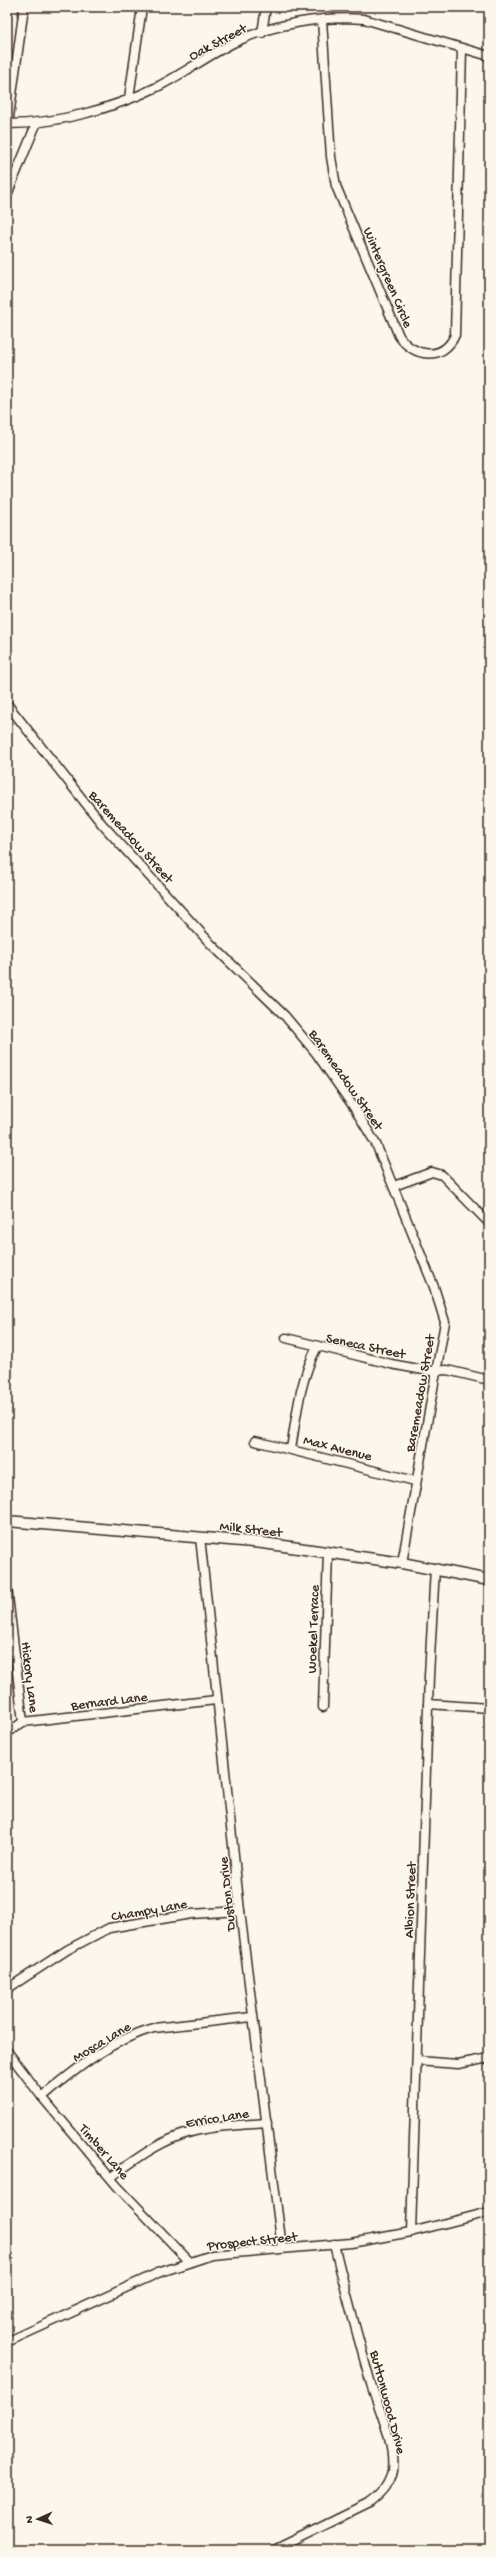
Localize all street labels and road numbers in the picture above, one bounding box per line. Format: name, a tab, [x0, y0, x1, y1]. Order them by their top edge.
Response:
street label: Oak Street	[186, 20, 251, 66]
street label: Wintergreen Circle	[358, 225, 416, 331]
street label: Baremeadow Street	[83, 787, 177, 889]
street label: Baremeadow Street	[303, 1026, 387, 1135]
street label: Seneca Street	[324, 1331, 408, 1364]
street label: Baremeadow Street	[403, 1332, 440, 1454]
street label: Max Avenue	[301, 1433, 374, 1466]
street label: Milk Street	[219, 1519, 284, 1542]
street label: Woekel Terrace	[304, 1584, 325, 1674]
street label: Hickory Lane	[16, 1641, 41, 1714]
street label: Bernard Lane	[69, 1689, 149, 1716]
street label: Duston Drive	[216, 1855, 241, 1933]
street label: Albion Street	[402, 1860, 421, 1939]
street label: Champy Lane	[110, 1896, 189, 1926]
street label: Mosca Lane	[70, 2019, 135, 2067]
street label: Errico Lane	[185, 2106, 251, 2133]
street label: Timber Lane	[74, 2121, 132, 2184]
street label: Prospect Street	[205, 2229, 299, 2256]
street label: Buttonwood Drive	[364, 2348, 409, 2457]

